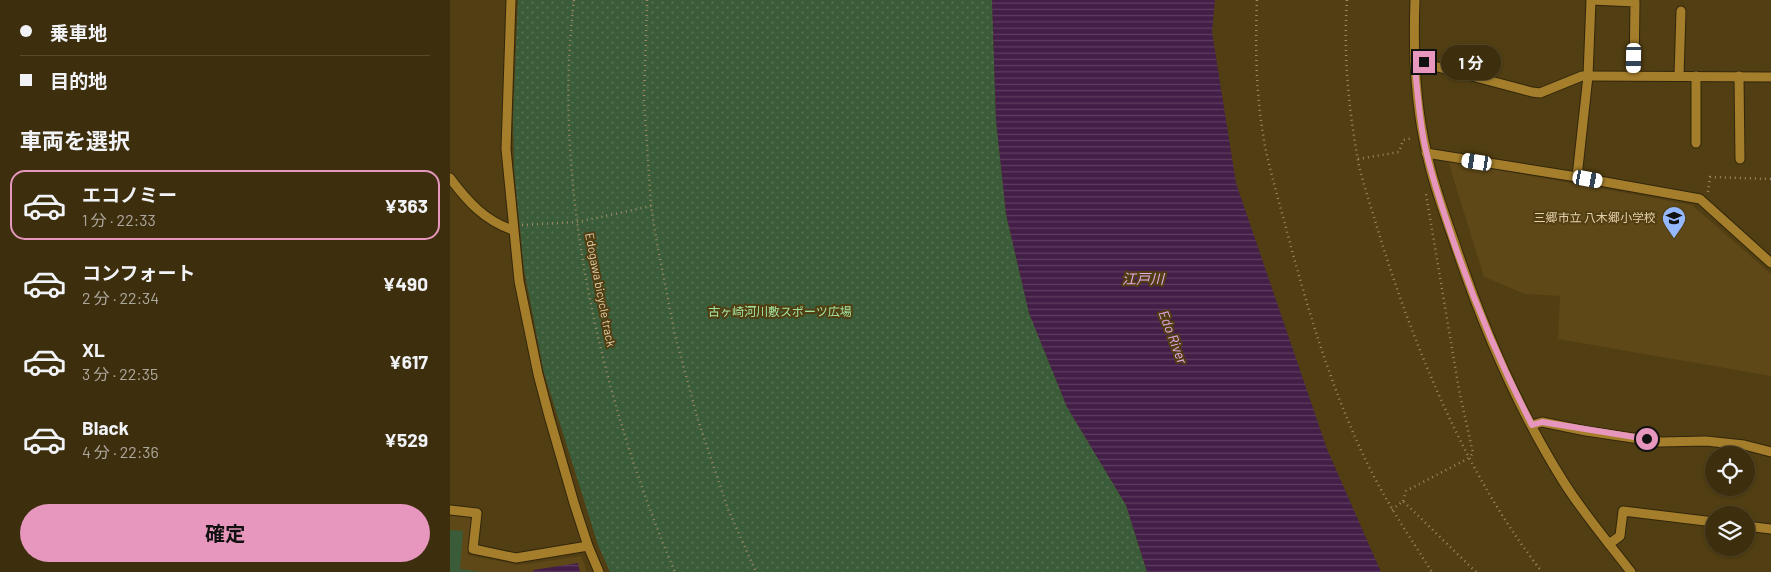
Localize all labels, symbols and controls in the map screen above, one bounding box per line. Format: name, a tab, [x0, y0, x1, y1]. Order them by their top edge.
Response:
text: 乗車地	[50, 21, 107, 44]
car	[1626, 43, 1641, 73]
callout: 1 分	[1442, 44, 1502, 80]
route end	[1413, 51, 1435, 73]
text: 1 分	[1459, 53, 1483, 72]
text: 目的地	[50, 69, 107, 92]
text: 車両を選択	[20, 127, 130, 153]
car	[1461, 152, 1492, 172]
car	[1571, 169, 1604, 189]
icon: car	[22, 183, 67, 228]
text: エコノミー	[82, 183, 177, 206]
text: ¥363	[384, 194, 428, 217]
school or university icon: 三郷市立 八木郷小学校	[1661, 205, 1687, 239]
text: 1 分 · 22:33	[82, 210, 156, 229]
place label: 三郷市立 八木郷小学校	[1534, 210, 1656, 224]
street label: Edogawa bicycle track	[583, 232, 619, 348]
icon: car	[22, 261, 67, 306]
text: コンフォート	[82, 261, 195, 284]
water label: 江戸川	[1122, 270, 1166, 287]
text: ¥490	[383, 272, 428, 295]
text: 2 分 · 22:34	[82, 288, 159, 307]
park label: 古ヶ崎河川敷スポーツ広場	[708, 304, 852, 318]
water label: Edo River	[1156, 308, 1192, 367]
text: XL	[82, 338, 105, 361]
icon: car	[22, 339, 67, 384]
text: ¥617	[389, 350, 428, 373]
text: 3 分 · 22:35	[82, 364, 158, 383]
text: Black	[82, 416, 129, 439]
icon: car	[22, 417, 67, 462]
text: ¥529	[384, 428, 428, 451]
route start	[1636, 428, 1658, 450]
text: 4 分 · 22:36	[82, 442, 159, 461]
map controls	[1705, 446, 1755, 556]
button: locate	[1705, 446, 1755, 496]
button: 確定	[20, 504, 430, 562]
button: layers	[1705, 506, 1755, 556]

